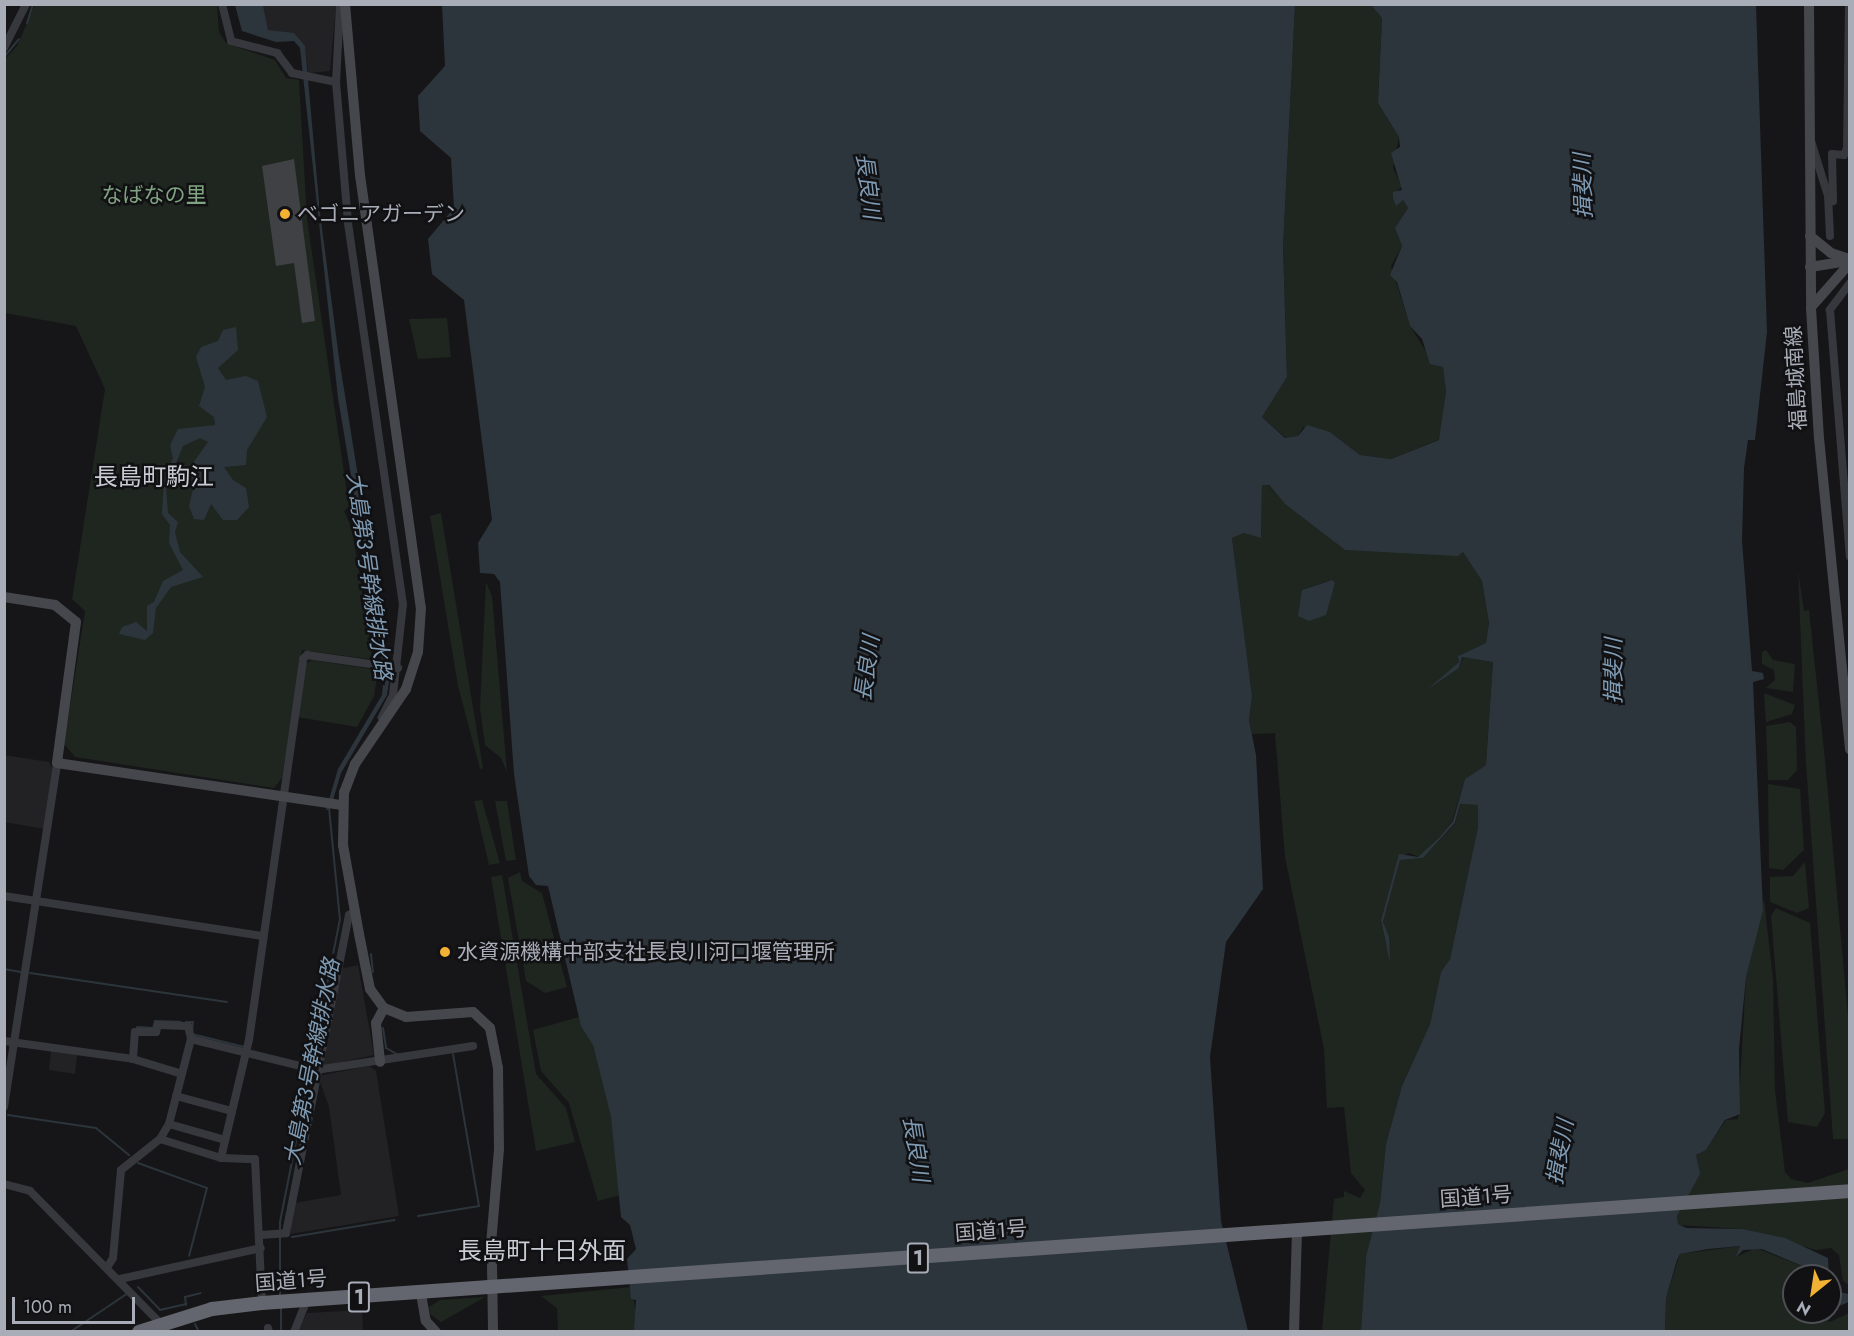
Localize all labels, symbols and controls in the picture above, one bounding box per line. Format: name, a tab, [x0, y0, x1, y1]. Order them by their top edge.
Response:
water label: 長良川	[851, 152, 885, 220]
water label: 揖斐川	[1569, 153, 1597, 219]
park label: なばなの里	[102, 182, 206, 208]
place label: ベゴニアガーデン	[297, 201, 465, 227]
marker: ベゴニアガーデン	[278, 207, 292, 221]
street label: 福島城南線	[1781, 325, 1811, 431]
district label: 長島町駒江	[94, 463, 214, 491]
water label: 大島第3号幹線排水路	[341, 470, 397, 682]
water label: 長良川	[849, 633, 885, 703]
water label: 揖斐川	[1601, 638, 1627, 704]
place label: 水資源機構中部支社長良川河口堰管理所	[457, 939, 835, 965]
marker: 水資源機構中部支社長良川河口堰管理所	[438, 945, 452, 959]
water label: 大島第3号幹線排水路	[279, 957, 345, 1167]
water label: 長良川	[898, 1114, 934, 1184]
water label: 揖斐川	[1541, 1117, 1579, 1187]
street label: 国道1号	[1439, 1182, 1513, 1212]
street label: 国道1号	[954, 1216, 1028, 1246]
district label: 長島町十日外面	[458, 1237, 626, 1265]
road number: 1	[906, 1241, 930, 1275]
north arrow	[1782, 1264, 1842, 1324]
street label: 国道1号	[254, 1266, 328, 1296]
road number: 1	[347, 1280, 371, 1314]
scale bar	[15, 1285, 138, 1323]
text: 100 m	[23, 1294, 72, 1320]
text: N	[1792, 1295, 1815, 1321]

